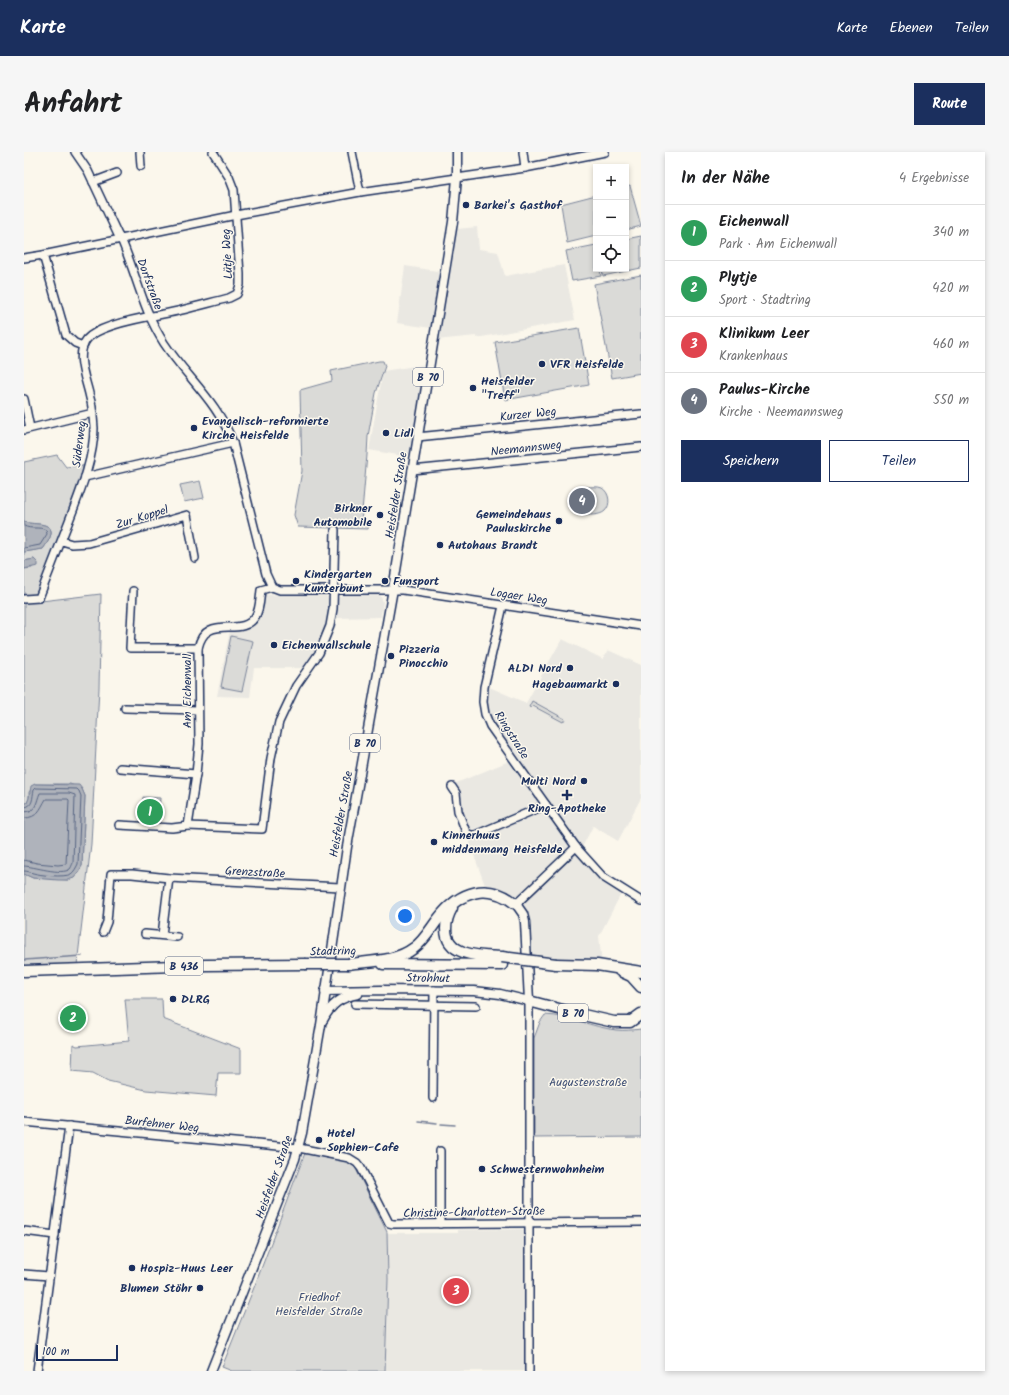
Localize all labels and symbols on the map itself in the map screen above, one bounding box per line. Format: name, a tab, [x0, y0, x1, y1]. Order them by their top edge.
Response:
place label: Barkei's Gasthof	[474, 196, 563, 215]
marker: Barkei's Gasthof	[461, 200, 471, 210]
street label: Lütje Weg	[217, 228, 238, 280]
street label: Dorfstraße	[131, 256, 168, 313]
place label: VFR Heisfelde	[550, 355, 624, 374]
marker: VFR Heisfelde	[537, 359, 547, 369]
road number: B 70	[413, 368, 443, 386]
place label: Heisfelder "Treff"	[481, 372, 535, 405]
marker: Heisfelder "Treff"	[468, 383, 478, 393]
street label: Kurzer Weg	[499, 402, 558, 427]
place label: Evangelisch-reformierte Kirche Heisfelde	[202, 412, 329, 445]
street label: Süderweg	[67, 419, 92, 468]
marker: Evangelisch-reformierte Kirche Heisfelde	[189, 423, 199, 433]
place label: Lidl	[394, 424, 414, 443]
marker: Lidl	[381, 428, 391, 438]
street label: Neemannsweg	[490, 435, 563, 462]
street label: Heisfelder Straße	[380, 450, 413, 540]
pin: 4	[569, 486, 595, 516]
place label: Birkner Automobile	[313, 499, 373, 532]
street label: Zur Koppel	[113, 500, 171, 535]
place label: Gemeindehaus Pauluskirche	[476, 505, 551, 538]
marker: Birkner Automobile	[375, 510, 385, 520]
marker: Gemeindehaus Pauluskirche	[554, 516, 564, 526]
place label: Autohaus Brandt	[448, 536, 538, 555]
marker: Autohaus Brandt	[435, 540, 445, 550]
place label: Kindergarten Kunterbunt	[304, 565, 372, 598]
place label: Funsport	[393, 572, 440, 591]
marker: Kindergarten Kunterbunt	[291, 576, 301, 586]
marker: Funsport	[380, 576, 390, 586]
street label: Logaer Weg	[489, 583, 549, 610]
place label: Eichenwallschule	[282, 636, 371, 655]
marker: Eichenwallschule	[269, 640, 279, 650]
place label: Pizzeria Pinocchio	[399, 640, 448, 673]
marker: Pizzeria Pinocchio	[386, 651, 396, 661]
street label: Am Eichenwall	[178, 654, 197, 728]
place label: ALDI Nord	[508, 659, 563, 678]
marker: ALDI Nord	[565, 663, 575, 673]
place label: Hagebaumarkt	[532, 675, 609, 694]
marker: Hagebaumarkt	[611, 679, 621, 689]
street label: Ringstraße	[489, 707, 534, 764]
road number: B 70	[350, 734, 380, 752]
street label: Heisfelder Straße	[325, 769, 359, 859]
place label: Multi Nord	[521, 772, 577, 791]
marker: Multi Nord	[579, 776, 589, 786]
marker: Ring-Apotheke	[562, 790, 572, 800]
pin: 1	[137, 797, 163, 827]
place label: Ring-Apotheke	[528, 799, 606, 818]
place label: Kinnerhuus middenmang Heisfelde	[442, 826, 563, 859]
marker: Kinnerhuus middenmang Heisfelde	[429, 837, 439, 847]
street label: Grenzstraße	[224, 861, 286, 884]
your location	[395, 906, 415, 926]
street label: Stadtring	[310, 942, 357, 961]
road number: B 436	[165, 957, 203, 975]
street label: Strohhut	[406, 969, 450, 988]
place label: DLRG	[181, 990, 210, 1009]
marker: DLRG	[168, 994, 178, 1004]
pin: 2	[60, 1003, 86, 1033]
road number: B 70	[558, 1004, 588, 1022]
park label: Augustenstraße	[549, 1073, 628, 1092]
street label: Burfehner Weg	[124, 1111, 200, 1138]
place label: Hotel Sophien-Cafe	[327, 1124, 399, 1157]
street label: Heisfelder Straße	[251, 1132, 299, 1222]
marker: Hotel Sophien-Cafe	[314, 1135, 324, 1145]
place label: Schwesternwohnheim	[490, 1160, 605, 1179]
marker: Schwesternwohnheim	[477, 1164, 487, 1174]
street label: Christine-Charlotten-Straße	[403, 1202, 546, 1223]
place label: Hospiz-Huus Leer	[140, 1259, 234, 1278]
marker: Hospiz-Huus Leer	[127, 1263, 137, 1273]
pin: 3	[443, 1276, 469, 1306]
place label: Blumen Stöhr	[120, 1279, 193, 1298]
marker: Blumen Stöhr	[195, 1283, 205, 1293]
park label: Friedhof Heisfelder Straße	[275, 1288, 363, 1321]
scale bar	[36, 1343, 118, 1362]

